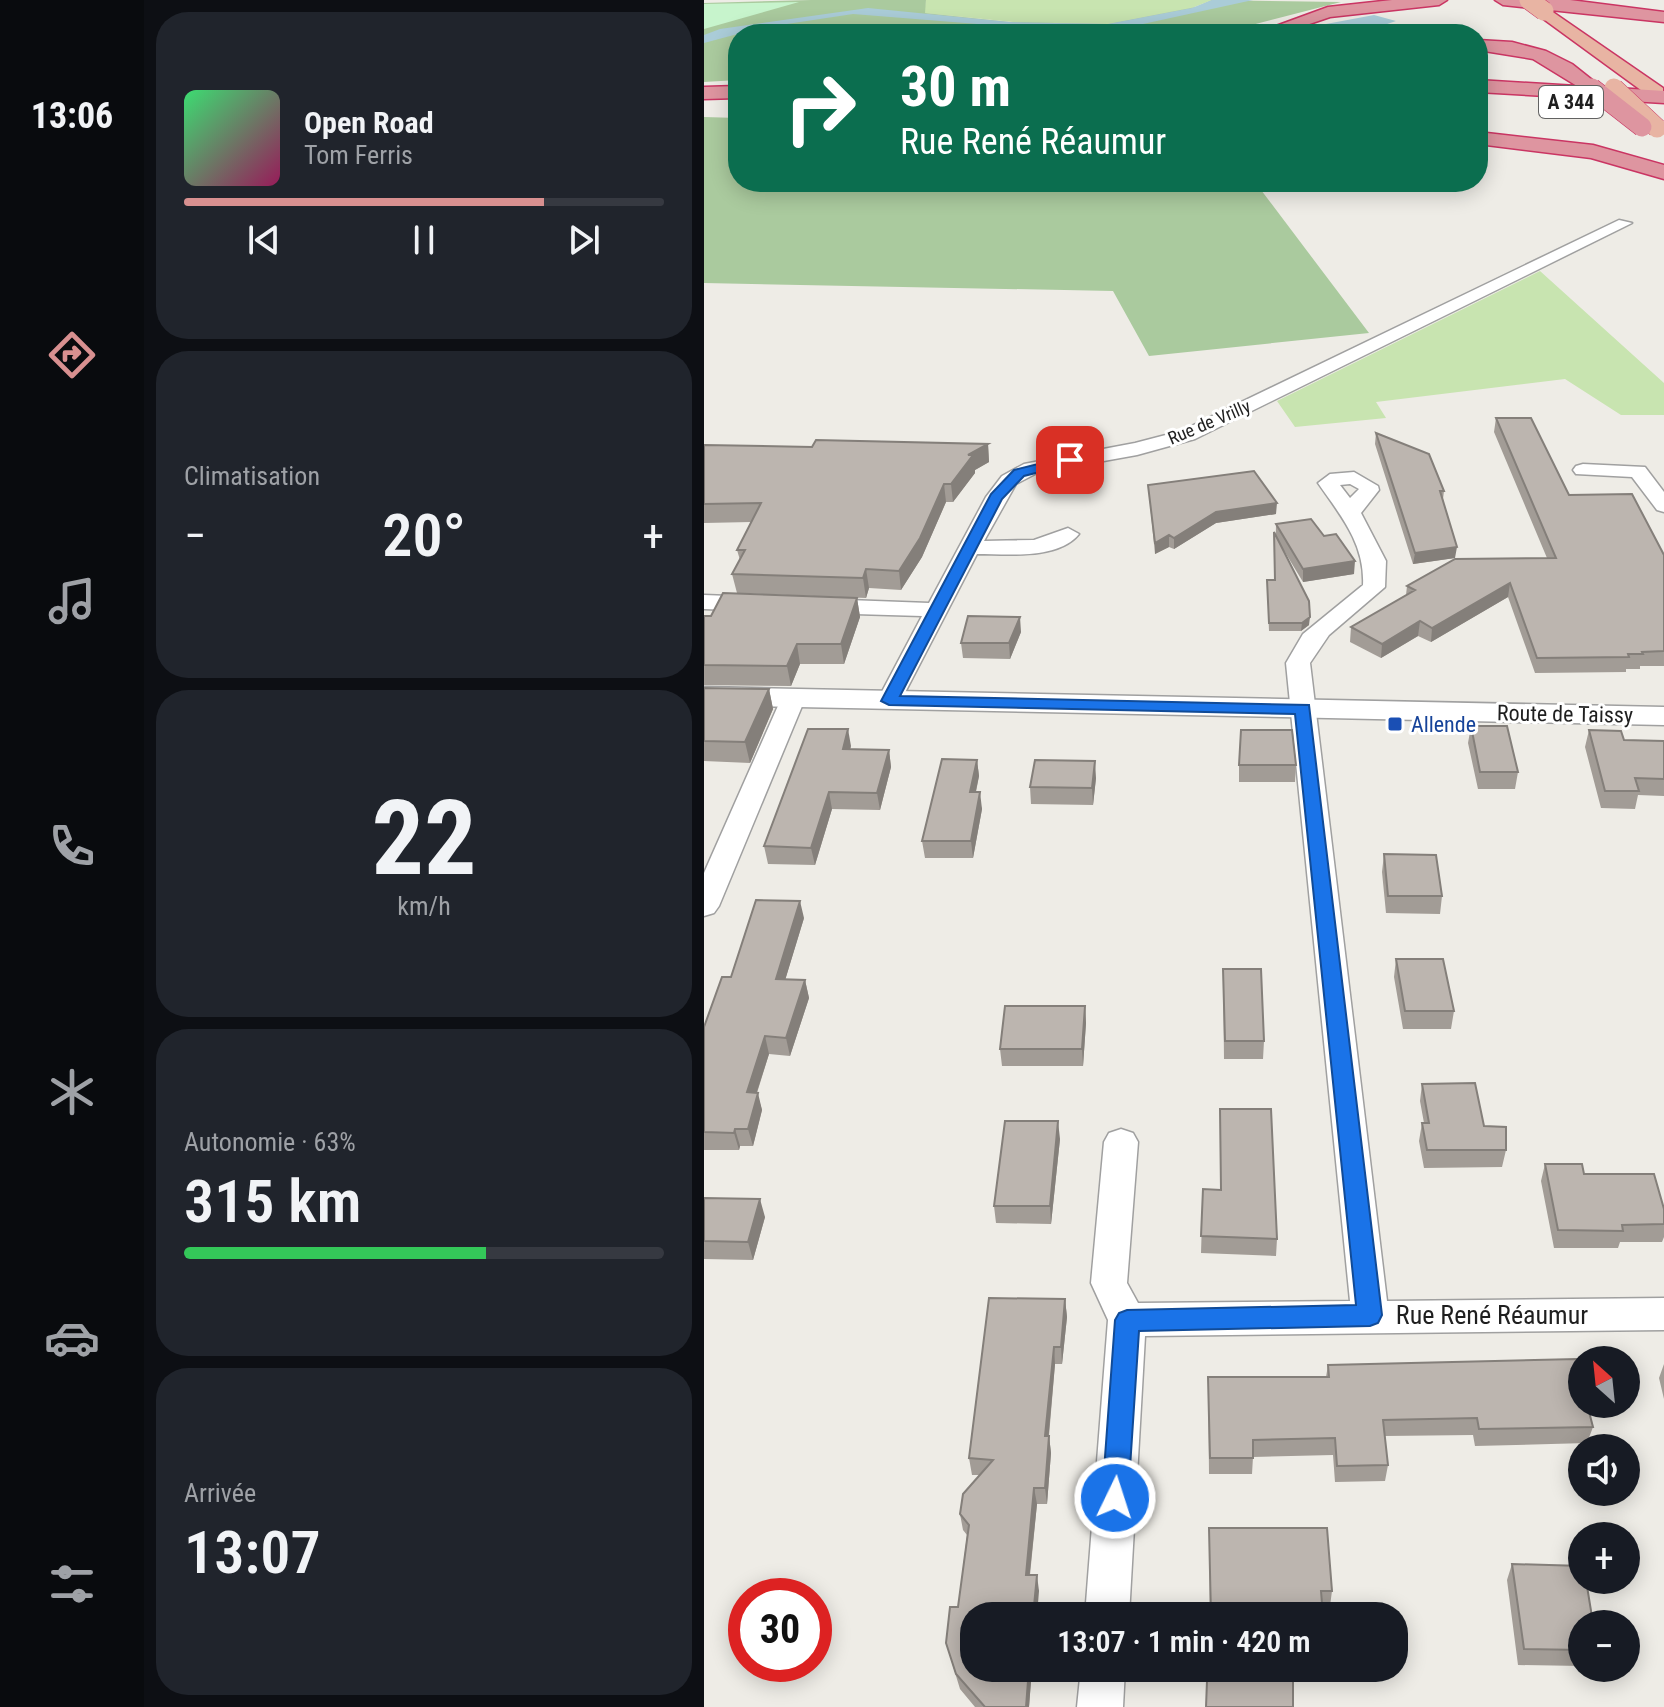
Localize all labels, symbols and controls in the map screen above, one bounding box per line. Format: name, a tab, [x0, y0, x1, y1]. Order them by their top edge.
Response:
text: 30 m	[900, 54, 1011, 120]
icon: right	[768, 56, 872, 160]
road number: A 344	[1539, 86, 1603, 118]
text: 13:06	[31, 95, 113, 137]
text: Open Road	[304, 105, 434, 140]
text: Rue René Réaumur	[900, 121, 1166, 163]
text: Tom Ferris	[304, 140, 413, 170]
icon: previous	[242, 218, 286, 262]
icon: pause	[402, 218, 446, 262]
icon: next	[562, 218, 606, 262]
icon: directions	[44, 327, 100, 383]
street label: Rue de Vrilly	[1165, 395, 1254, 449]
pin	[1036, 426, 1104, 494]
icon: arrive	[1048, 438, 1092, 482]
text: Climatisation	[184, 461, 320, 491]
text: 20°	[382, 500, 466, 571]
text: −	[184, 510, 206, 562]
text: +	[642, 510, 664, 562]
icon: music	[44, 573, 100, 629]
street label: Route de Taissy	[1497, 700, 1633, 728]
place label: Allende	[1411, 712, 1476, 737]
marker: Allende	[1386, 715, 1404, 733]
text: 22	[371, 778, 477, 899]
icon: phone	[44, 818, 100, 874]
text: km/h	[397, 891, 451, 921]
icon: climate	[44, 1064, 100, 1120]
text: Autonomie · 63%	[184, 1127, 356, 1157]
text: 315 km	[184, 1166, 361, 1237]
street label: Rue René Réaumur	[1396, 1300, 1588, 1330]
icon: car	[44, 1310, 100, 1366]
north arrow	[1568, 1346, 1640, 1418]
map controls	[1568, 1346, 1640, 1682]
button: sound	[1568, 1434, 1640, 1506]
position arrow	[1073, 1456, 1157, 1540]
text: Arrivée	[184, 1478, 256, 1508]
text: 13:07	[184, 1517, 321, 1588]
button: +	[1568, 1522, 1640, 1594]
icon: filters	[44, 1556, 100, 1612]
speed limit sign: 30	[728, 1578, 832, 1682]
button: −	[1568, 1610, 1640, 1682]
text: 13:07 · 1 min · 420 m	[1057, 1624, 1311, 1659]

